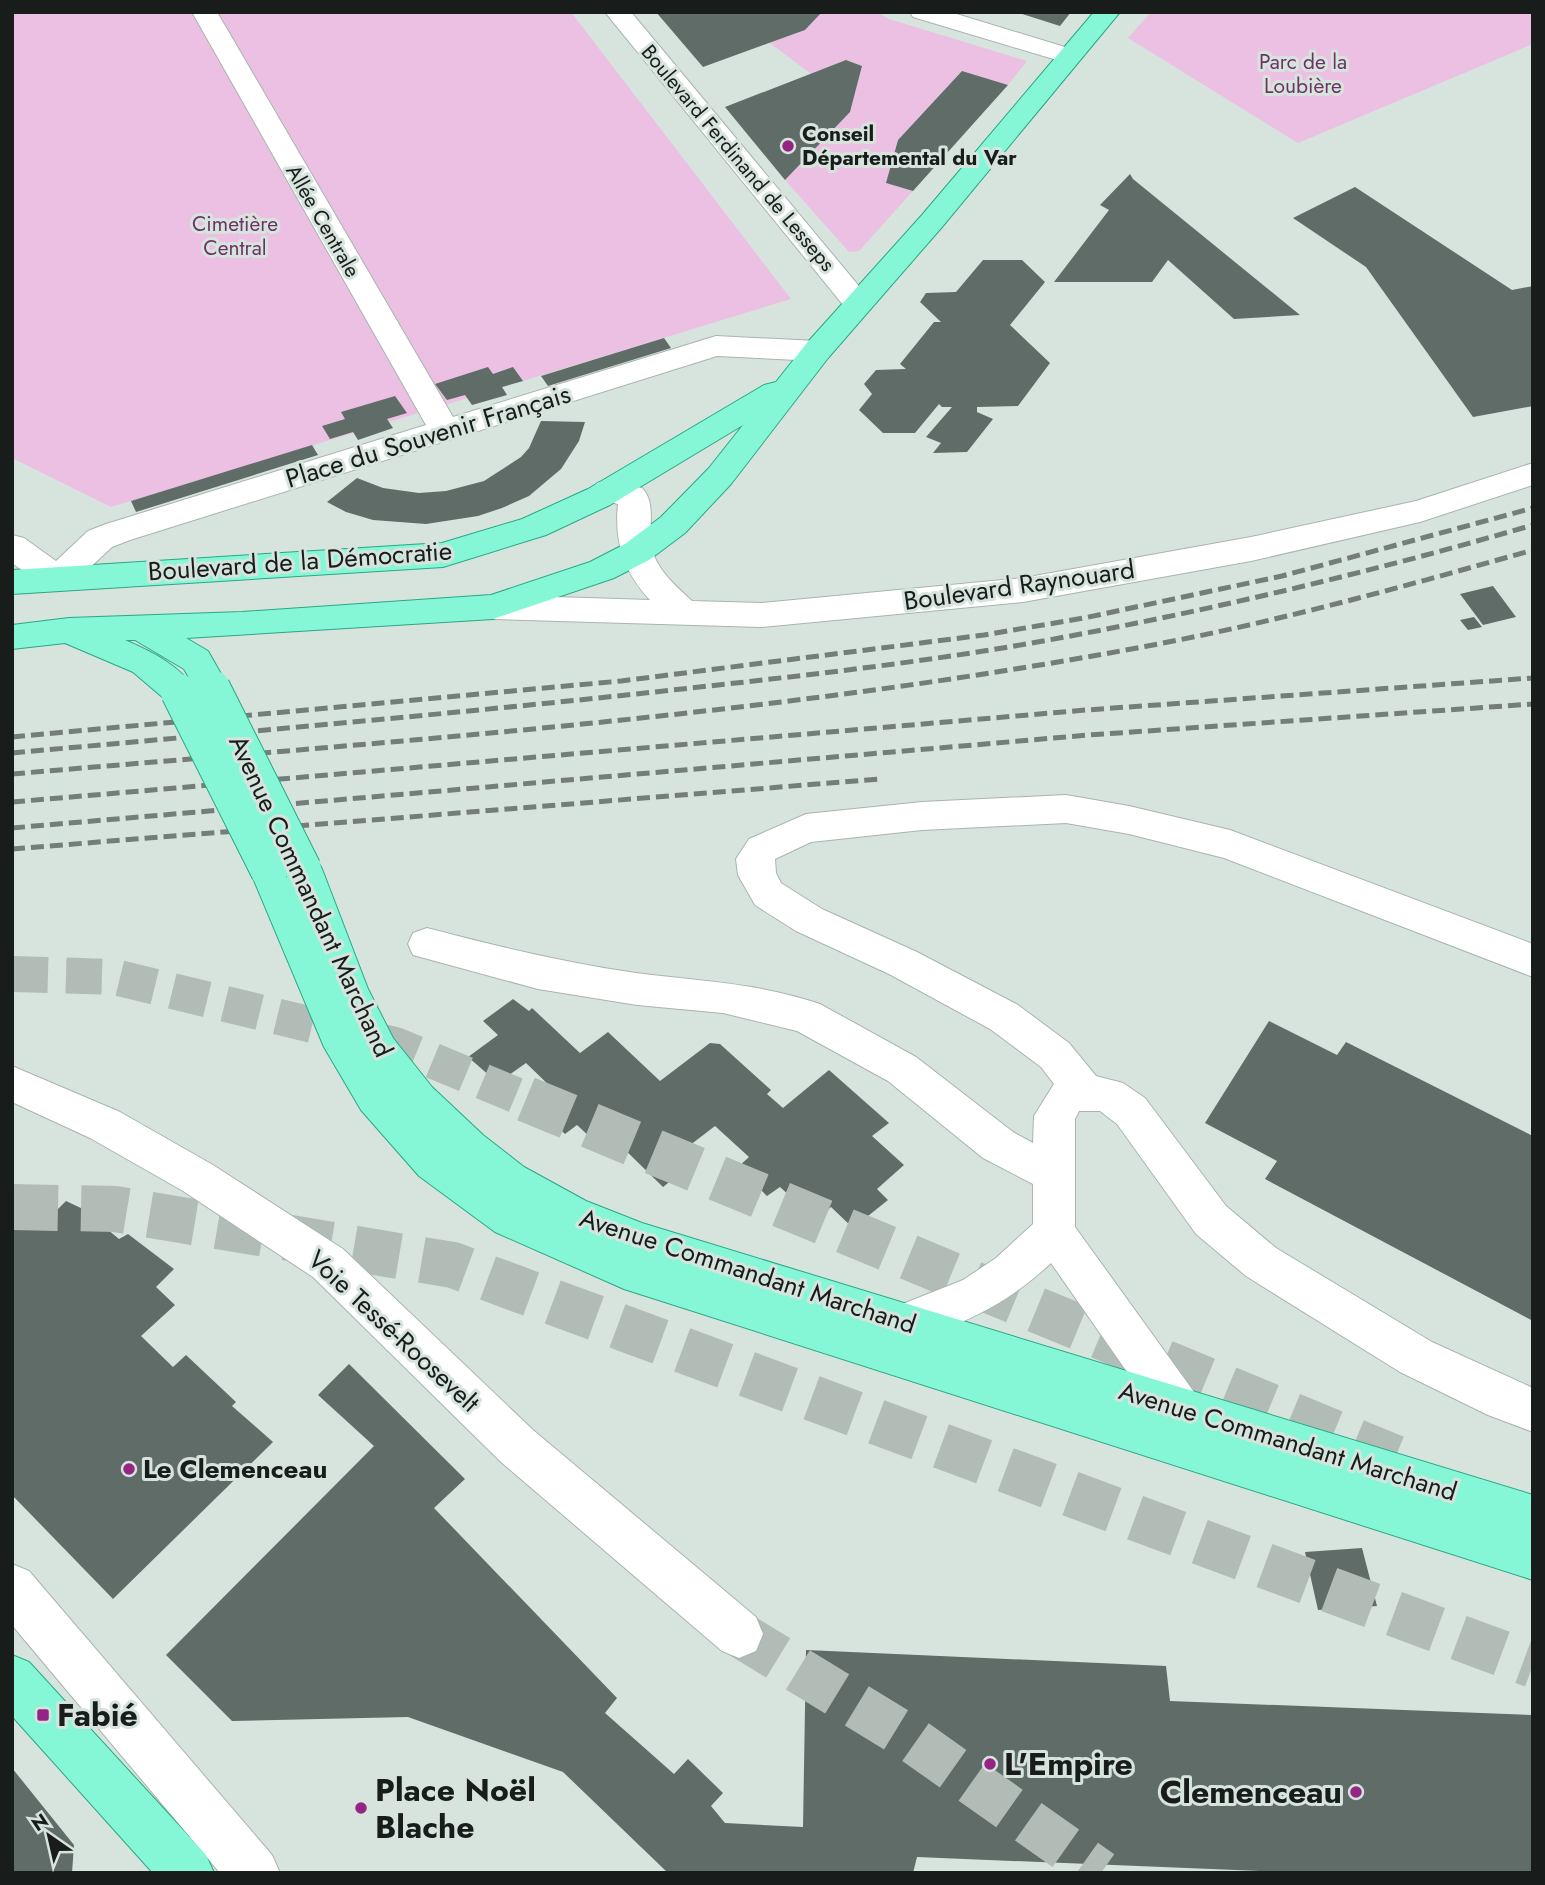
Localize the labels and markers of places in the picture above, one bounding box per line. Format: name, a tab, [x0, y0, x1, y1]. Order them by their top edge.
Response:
place label: Conseil Départemental du Var	[802, 119, 1017, 173]
marker: Conseil Départemental du Var	[780, 138, 796, 154]
place label: Le Clemenceau	[143, 1450, 327, 1488]
marker: Le Clemenceau	[121, 1461, 137, 1477]
place label: Fabié	[57, 1692, 138, 1738]
marker: Fabié	[35, 1707, 51, 1723]
place label: L'Empire	[1004, 1741, 1133, 1787]
marker: L'Empire	[982, 1756, 998, 1772]
place label: Place Noël Blache	[375, 1767, 536, 1850]
place label: Clemenceau	[1160, 1769, 1342, 1815]
marker: Clemenceau	[1348, 1784, 1364, 1800]
marker: Place Noël Blache	[353, 1800, 369, 1816]

